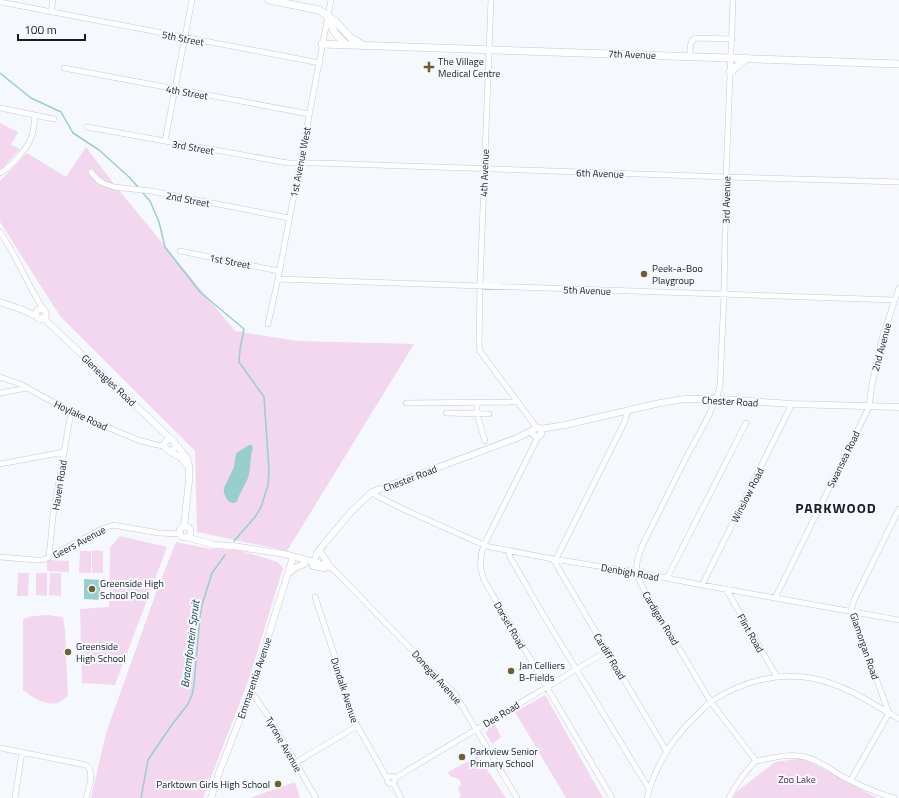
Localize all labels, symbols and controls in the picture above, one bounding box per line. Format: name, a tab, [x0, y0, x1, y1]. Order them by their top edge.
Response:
scale bar	[18, 16, 85, 42]
text: 100 m	[24, 20, 57, 39]
street label: 5th Street	[161, 27, 206, 50]
street label: 7th Avenue	[608, 46, 656, 63]
place label: The Village Medical Centre	[438, 54, 500, 81]
marker: The Village Medical Centre	[423, 61, 435, 73]
street label: 4th Street	[165, 81, 210, 104]
street label: 1st Avenue West	[286, 125, 315, 199]
street label: 3rd Street	[171, 136, 215, 159]
street label: 4th Avenue	[476, 149, 493, 197]
street label: 6th Avenue	[576, 165, 624, 182]
street label: 3rd Avenue	[719, 176, 734, 224]
street label: 2nd Street	[165, 188, 212, 211]
street label: 1st Street	[208, 250, 252, 273]
place label: Peek-a-Boo Playgroup	[652, 261, 703, 288]
marker: Peek-a-Boo Playgroup	[639, 269, 649, 279]
street label: 5th Avenue	[563, 282, 611, 299]
street label: 2nd Avenue	[868, 321, 895, 373]
street label: Gleneagles Road	[78, 351, 139, 410]
street label: Chester Road	[701, 393, 759, 410]
street label: Hoylake Road	[52, 396, 110, 434]
street label: Swansea Road	[823, 428, 864, 490]
street label: Haven Road	[48, 459, 71, 511]
street label: Chester Road	[381, 461, 439, 496]
street label: Winslow Road	[727, 465, 768, 525]
district label: PARKWOOD	[795, 497, 877, 518]
street label: Geers Avenue	[50, 522, 108, 563]
street label: Denbigh Road	[600, 560, 660, 585]
place label: Greenside High School Pool	[100, 576, 164, 603]
marker: Greenside High School Pool	[87, 584, 97, 594]
street label: Cardigan Road	[639, 588, 683, 648]
water label: Braamfontein Spruit	[177, 598, 203, 689]
street label: Dorset Road	[490, 599, 529, 652]
street label: Flint Road	[733, 611, 768, 655]
street label: Glamorgan Road	[846, 611, 883, 682]
street label: Cardiff Road	[590, 630, 629, 682]
street label: Emmarentia Avenue	[234, 635, 275, 721]
place label: Greenside High School	[76, 639, 126, 666]
marker: Greenside High School	[63, 647, 73, 657]
street label: Donegal Avenue	[408, 647, 465, 708]
street label: Dundalk Avenue	[327, 655, 362, 725]
place label: Jan Celliers B-Fields	[519, 658, 565, 685]
marker: Jan Celliers B-Fields	[506, 666, 516, 676]
street label: Dee Road	[480, 698, 522, 731]
street label: Tyrone Avenue	[262, 714, 306, 775]
place label: Parkview Senior Primary School	[470, 744, 538, 771]
marker: Parkview Senior Primary School	[457, 752, 467, 762]
park label: Zoo Lake	[778, 772, 816, 787]
place label: Parktown Girls High School	[156, 777, 270, 792]
marker: Parktown Girls High School	[273, 779, 283, 789]

